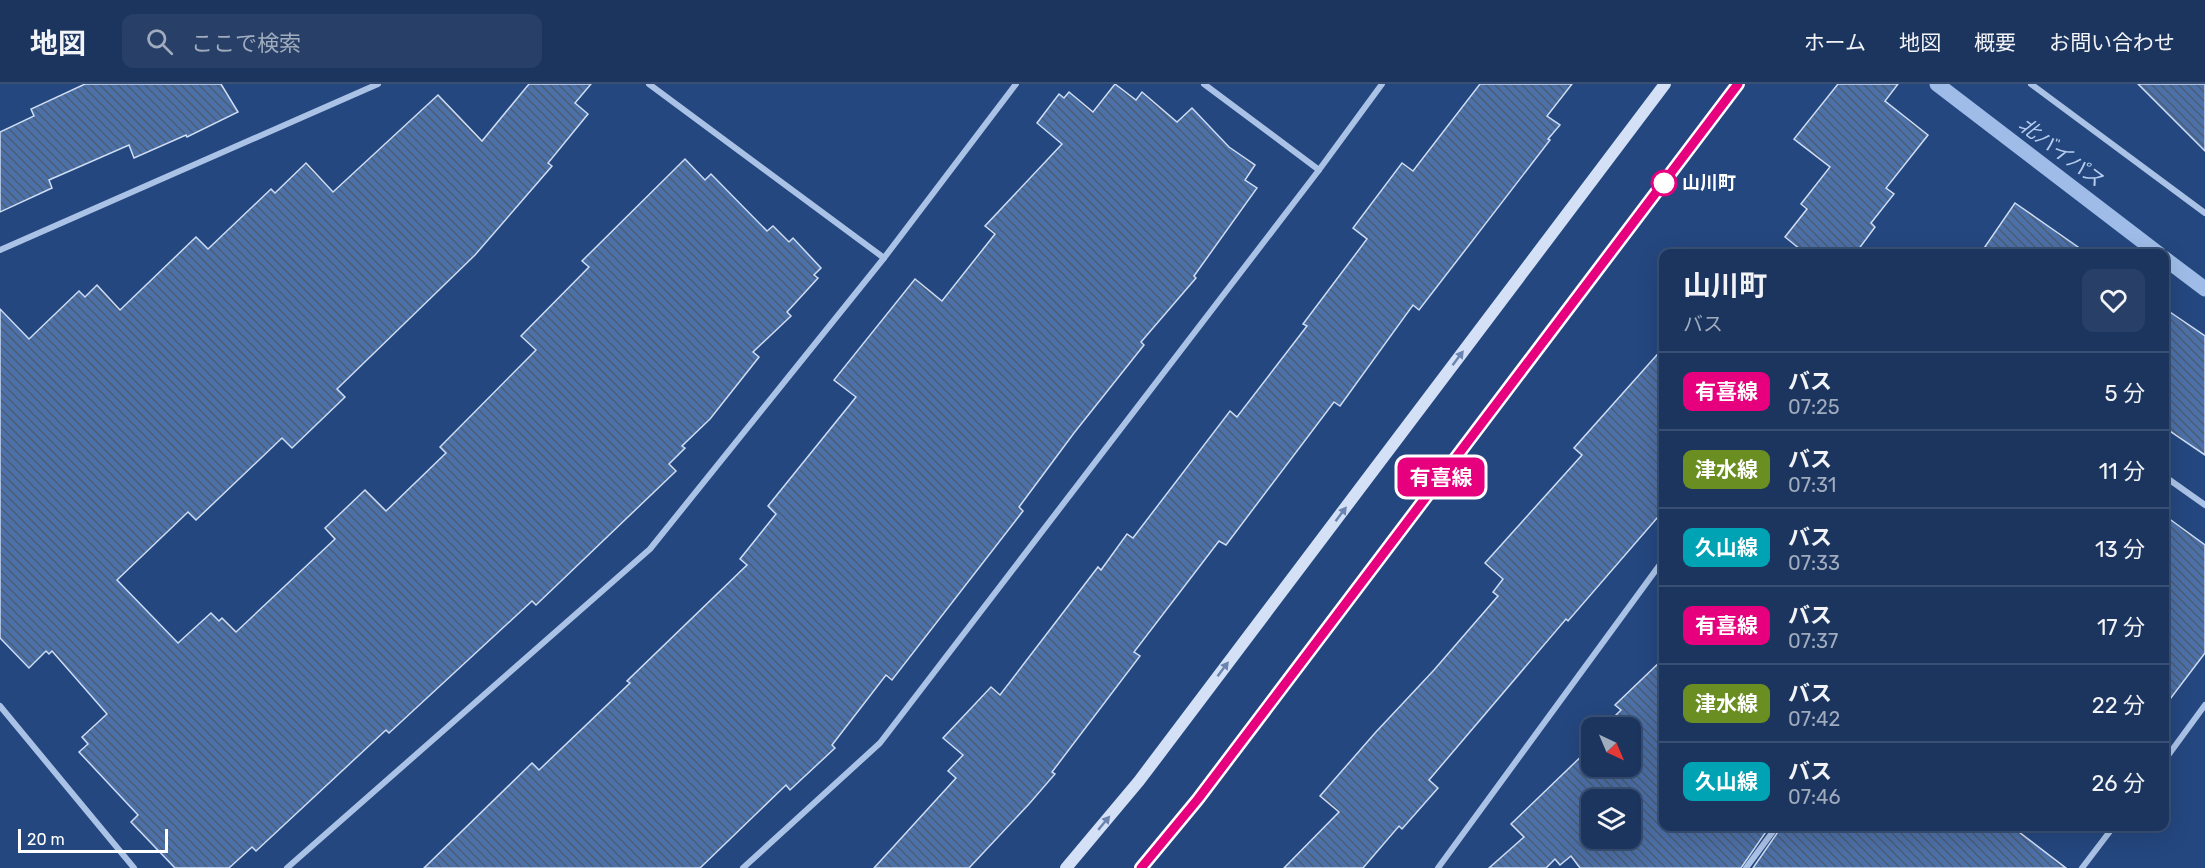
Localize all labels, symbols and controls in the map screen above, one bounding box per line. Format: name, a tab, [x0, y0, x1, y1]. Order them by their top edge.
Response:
search box	[122, 14, 542, 68]
icon: search	[143, 25, 176, 58]
text: 地図	[30, 27, 86, 60]
text: ここで検索	[191, 30, 301, 57]
text: ホーム	[1804, 30, 1866, 55]
text: 地図	[1899, 30, 1941, 55]
text: 概要	[1974, 30, 2016, 55]
text: お問い合わせ	[2049, 30, 2175, 55]
water label: 北バイパス	[2014, 112, 2108, 192]
marker: 山川町	[1651, 170, 1677, 196]
place label: 山川町	[1682, 172, 1736, 194]
text: 山川町	[1683, 269, 1767, 302]
button: heart	[2082, 269, 2145, 332]
text: バス	[1683, 312, 1723, 336]
one-way arrow	[1452, 350, 1465, 366]
text: バス	[1788, 368, 1832, 395]
text: 有喜線	[1695, 379, 1758, 404]
text: 5 分	[2105, 380, 2145, 407]
text: 07:25	[1788, 395, 1840, 419]
text: バス	[1788, 446, 1832, 473]
text: 津水線	[1695, 457, 1758, 482]
line badge: 有喜線	[1406, 458, 1476, 496]
text: 11 分	[2099, 458, 2145, 485]
text: 有喜線	[1410, 465, 1473, 490]
text: 07:31	[1788, 473, 1836, 497]
one-way arrow	[1334, 506, 1346, 521]
text: バス	[1788, 524, 1832, 551]
text: 久山線	[1695, 535, 1758, 560]
text: 13 分	[2095, 536, 2145, 563]
text: 07:33	[1788, 551, 1840, 575]
text: バス	[1788, 602, 1832, 629]
text: 有喜線	[1695, 613, 1758, 638]
text: 17 分	[2097, 614, 2145, 641]
text: 07:37	[1788, 629, 1838, 653]
one-way arrow	[1217, 662, 1229, 677]
text: バス	[1788, 680, 1832, 707]
text: 津水線	[1695, 691, 1758, 716]
text: 22 分	[2092, 692, 2145, 719]
text: 07:42	[1788, 707, 1840, 731]
north arrow	[1581, 717, 1641, 777]
map controls	[1581, 717, 1641, 849]
text: バス	[1788, 758, 1832, 785]
text: 久山線	[1695, 769, 1758, 794]
text: 26 分	[2091, 770, 2145, 797]
text: 07:46	[1788, 785, 1841, 809]
button: layers	[1581, 789, 1641, 849]
one-way arrow	[1097, 815, 1110, 831]
scale bar	[18, 826, 168, 854]
text: 20 m	[27, 830, 65, 849]

